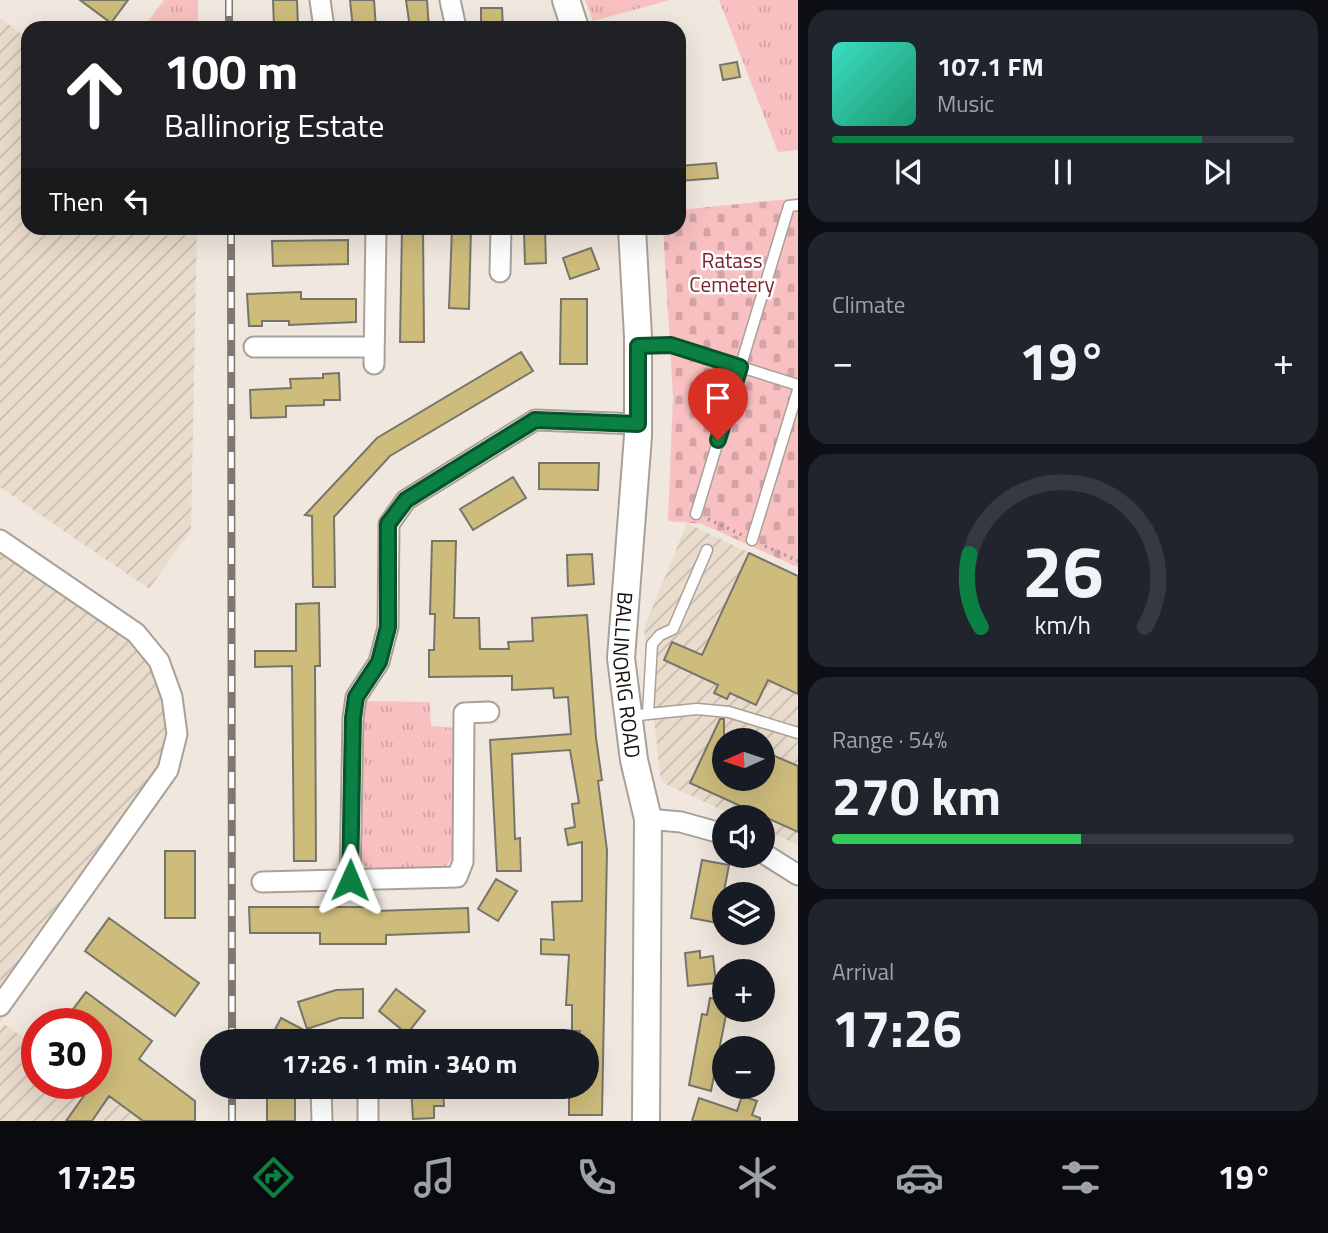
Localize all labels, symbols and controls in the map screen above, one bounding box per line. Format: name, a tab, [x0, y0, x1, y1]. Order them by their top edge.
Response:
text: 100 m	[164, 33, 298, 108]
text: 107.1 FM	[937, 47, 1044, 86]
icon: ahead	[49, 49, 140, 140]
text: Music	[937, 86, 994, 121]
text: Ballinorig Estate	[164, 101, 384, 149]
icon: previous	[890, 153, 928, 191]
icon: pause	[1044, 153, 1082, 191]
icon: next	[1198, 153, 1236, 191]
text: Then	[49, 182, 104, 221]
icon: left	[118, 182, 156, 220]
park label: Ratass Cemetery	[689, 244, 775, 300]
text: Climate	[832, 287, 905, 322]
text: 19°	[1019, 321, 1107, 400]
text: −	[832, 332, 853, 390]
text: +	[1273, 332, 1294, 390]
pin	[688, 368, 748, 440]
icon: arrive	[699, 379, 737, 417]
text: 26	[1022, 515, 1104, 625]
street label: BALLINORIG ROAD	[605, 591, 650, 760]
text: km/h	[1035, 605, 1091, 643]
text: Range · 54%	[832, 722, 947, 757]
north arrow	[712, 728, 775, 791]
map controls	[712, 728, 775, 1099]
text: 270 km	[832, 756, 1001, 835]
button: sound	[712, 805, 775, 868]
position arrow	[313, 843, 387, 917]
button: layers	[712, 882, 775, 945]
text: Arrival	[832, 954, 894, 989]
button: +	[712, 959, 775, 1022]
text: 17:26	[832, 988, 962, 1067]
speed limit sign: 30	[21, 1008, 112, 1099]
button: −	[712, 1036, 775, 1099]
text: 17:26 · 1 min · 340 m	[282, 1044, 517, 1083]
text: 17:25	[56, 1153, 136, 1201]
icon: directions	[249, 1153, 298, 1202]
icon: music	[410, 1153, 459, 1202]
icon: phone	[572, 1153, 621, 1202]
icon: climate	[733, 1153, 782, 1202]
icon: car	[895, 1153, 944, 1202]
icon: filters	[1056, 1153, 1105, 1202]
text: 19°	[1218, 1153, 1272, 1201]

